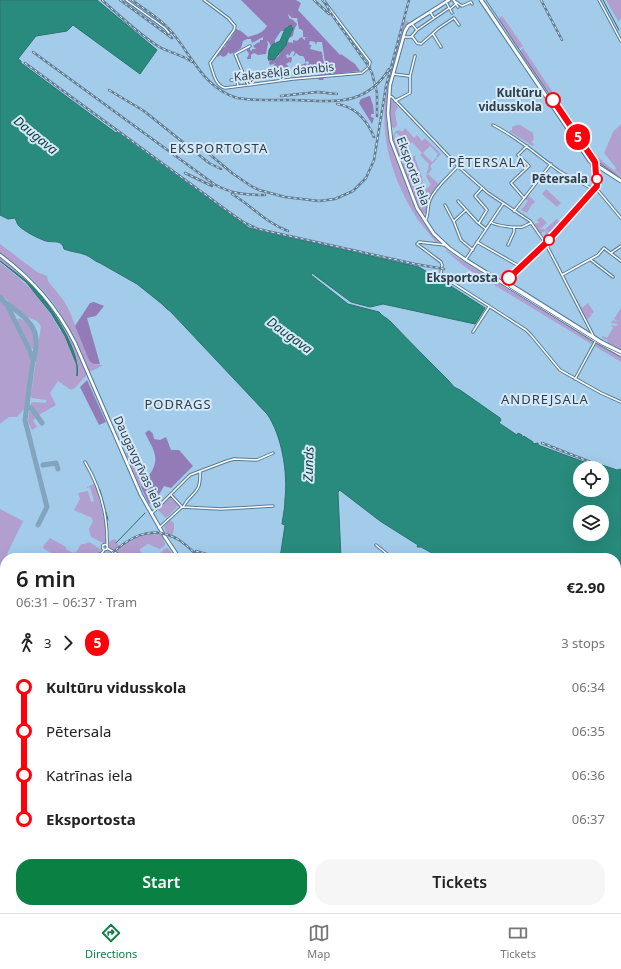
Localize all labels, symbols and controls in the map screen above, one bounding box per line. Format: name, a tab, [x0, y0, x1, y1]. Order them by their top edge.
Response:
street label: Kaķasēkļa dambis	[233, 58, 335, 85]
place label: Kultūru vidusskola	[478, 84, 542, 115]
marker: Kultūru vidusskola	[545, 92, 561, 108]
water label: Daugava	[10, 112, 62, 159]
line badge: 5	[565, 124, 591, 150]
text: 5	[574, 127, 582, 146]
street label: Eksporta iela	[393, 134, 434, 208]
district label: EKSPORTOSTA	[170, 139, 268, 157]
district label: PĒTERSALA	[448, 153, 526, 171]
place label: Pētersala	[532, 170, 588, 187]
marker: Pētersala	[591, 173, 603, 185]
unlabelled marker	[543, 234, 555, 246]
place label: Eksportosta	[426, 269, 498, 286]
marker: Eksportosta	[501, 270, 517, 286]
water label: Daugava	[264, 312, 317, 358]
district label: ANDREJSALA	[501, 390, 589, 408]
district label: PODRAGS	[144, 395, 212, 413]
street label: Daugavgrīvas iela	[110, 413, 167, 511]
water label: Zunds	[298, 446, 318, 483]
map controls	[573, 461, 609, 541]
button: locate	[573, 461, 609, 497]
button: layers	[573, 505, 609, 541]
text: 6 min	[16, 563, 76, 593]
text: €2.90	[566, 577, 605, 597]
text: 06:31 – 06:37 · Tram	[16, 593, 137, 611]
icon: walk	[16, 632, 38, 654]
icon: forward	[57, 632, 79, 654]
text: 5	[93, 633, 101, 652]
text: 3	[44, 634, 51, 652]
text: 3 stops	[561, 634, 605, 652]
text: Kultūru vidusskola	[46, 677, 186, 697]
text: 06:34	[572, 678, 605, 696]
text: Pētersala	[46, 721, 112, 741]
text: 06:35	[572, 722, 605, 740]
text: Katrīnas iela	[46, 765, 133, 785]
text: 06:36	[572, 766, 605, 784]
text: Eksportosta	[46, 809, 136, 829]
text: 06:37	[572, 810, 605, 828]
button: Start	[16, 859, 307, 905]
button: Tickets	[315, 859, 605, 905]
tab: Directions	[85, 922, 137, 961]
tab: Map	[307, 922, 330, 961]
tab: Tickets	[500, 922, 536, 961]

